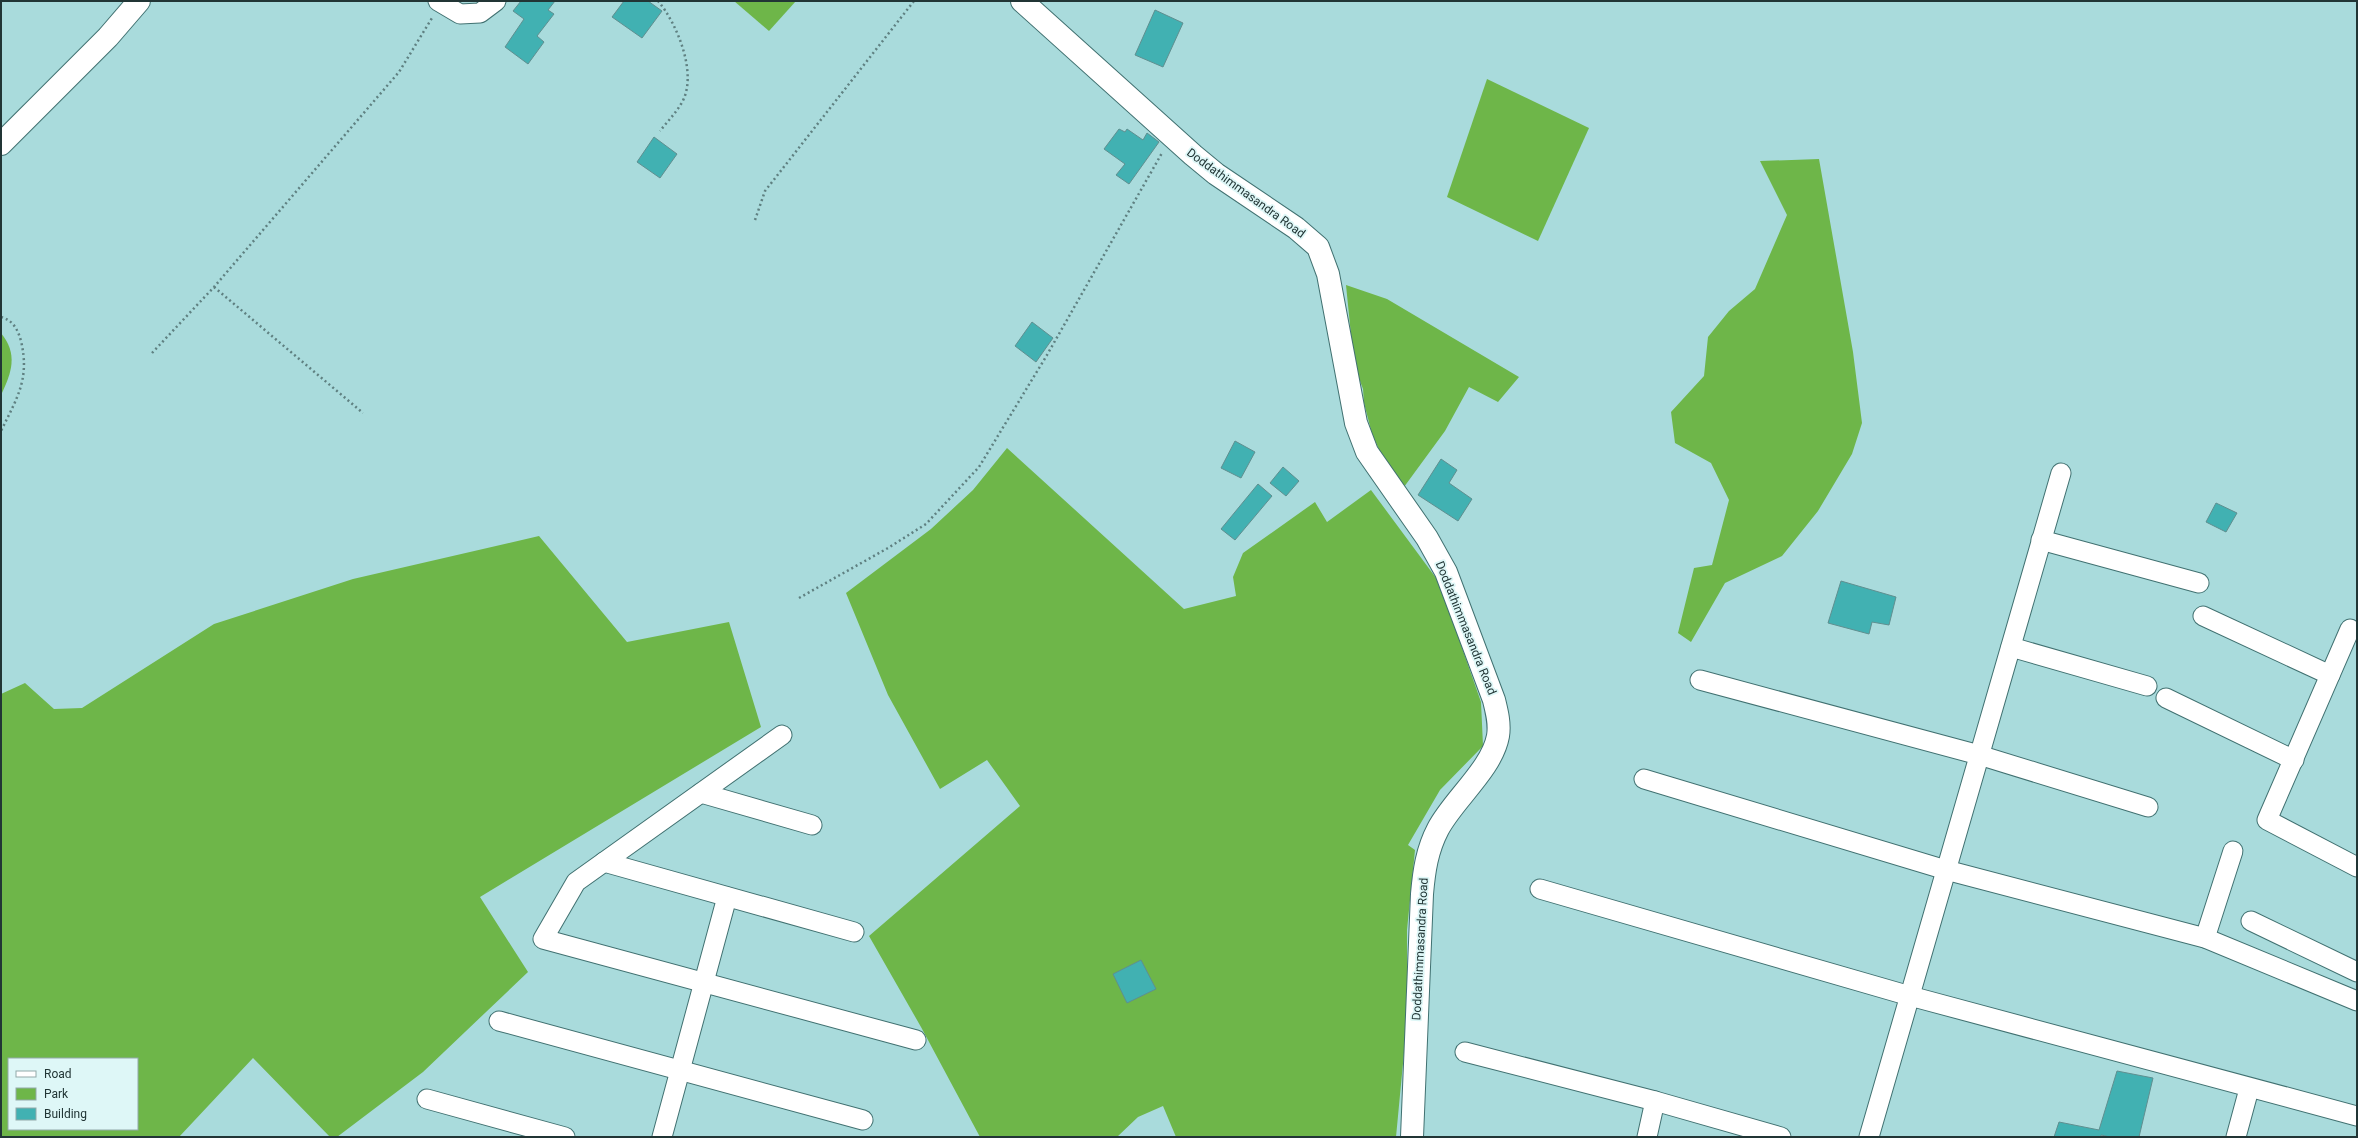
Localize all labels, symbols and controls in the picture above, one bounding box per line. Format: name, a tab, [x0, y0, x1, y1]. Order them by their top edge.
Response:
street label: Doddathimmasandra Road	[1184, 145, 1308, 241]
street label: Doddathimmasandra Road	[1433, 559, 1499, 697]
street label: Doddathimmasandra Road	[1409, 877, 1431, 1021]
legend	[8, 1058, 138, 1130]
text: Road	[44, 1067, 72, 1081]
text: Park	[44, 1087, 69, 1101]
text: Building	[44, 1107, 87, 1121]

